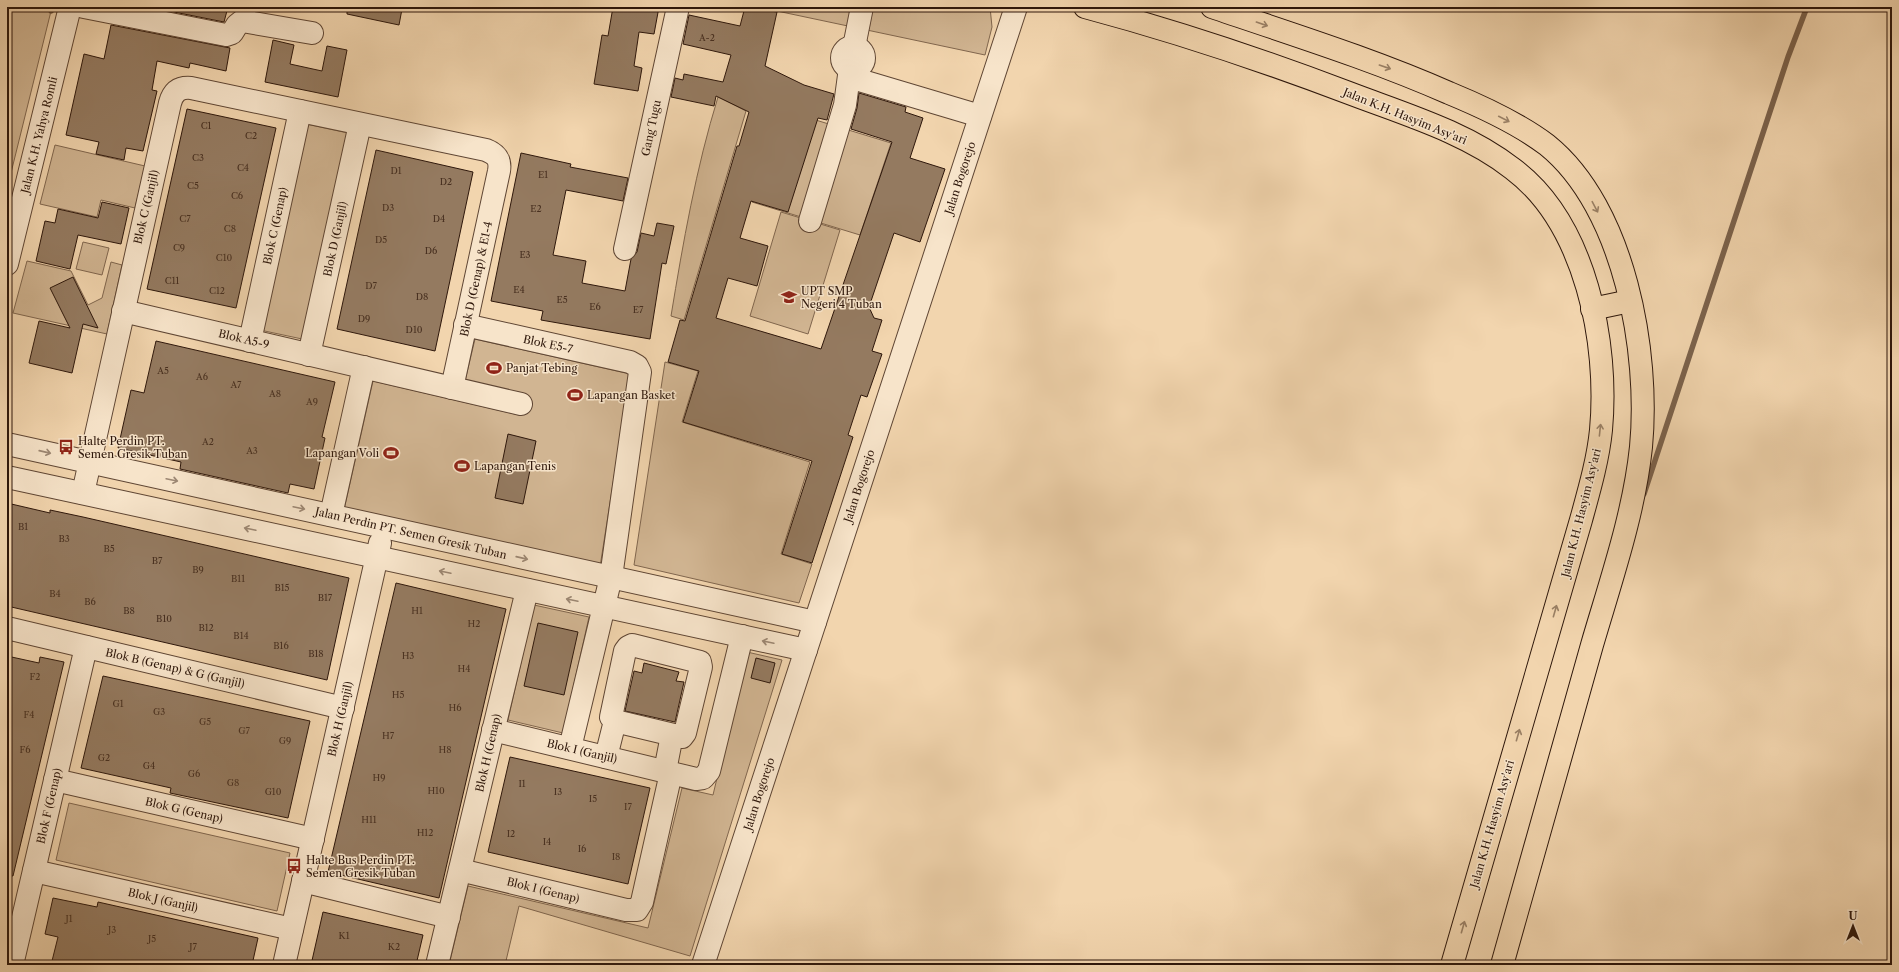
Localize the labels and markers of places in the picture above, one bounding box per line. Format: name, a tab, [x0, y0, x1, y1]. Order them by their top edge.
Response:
place label: UPT SMP Negeri 4 Tuban	[801, 284, 882, 311]
school or university icon: UPT SMP Negeri 4 Tuban	[780, 288, 798, 306]
sports icon: Panjat Tebing	[485, 359, 503, 377]
place label: Panjat Tebing	[506, 361, 577, 375]
sports icon: Lapangan Basket	[566, 386, 584, 404]
place label: Lapangan Basket	[587, 388, 675, 402]
place label: Halte Perdin PT. Semen Gresik Tuban	[78, 434, 187, 461]
bus stop icon: Halte Perdin PT. Semen Gresik Tuban	[57, 438, 75, 456]
sports icon: Lapangan Voli	[382, 444, 400, 462]
place label: Lapangan Voli	[305, 446, 380, 460]
sports icon: Lapangan Tenis	[453, 457, 471, 475]
place label: Lapangan Tenis	[474, 459, 556, 473]
place label: Halte Bus Perdin PT. Semen Gresik Tuban	[306, 853, 415, 880]
bus stop icon: Halte Bus Perdin PT. Semen Gresik Tuban	[285, 857, 303, 875]

